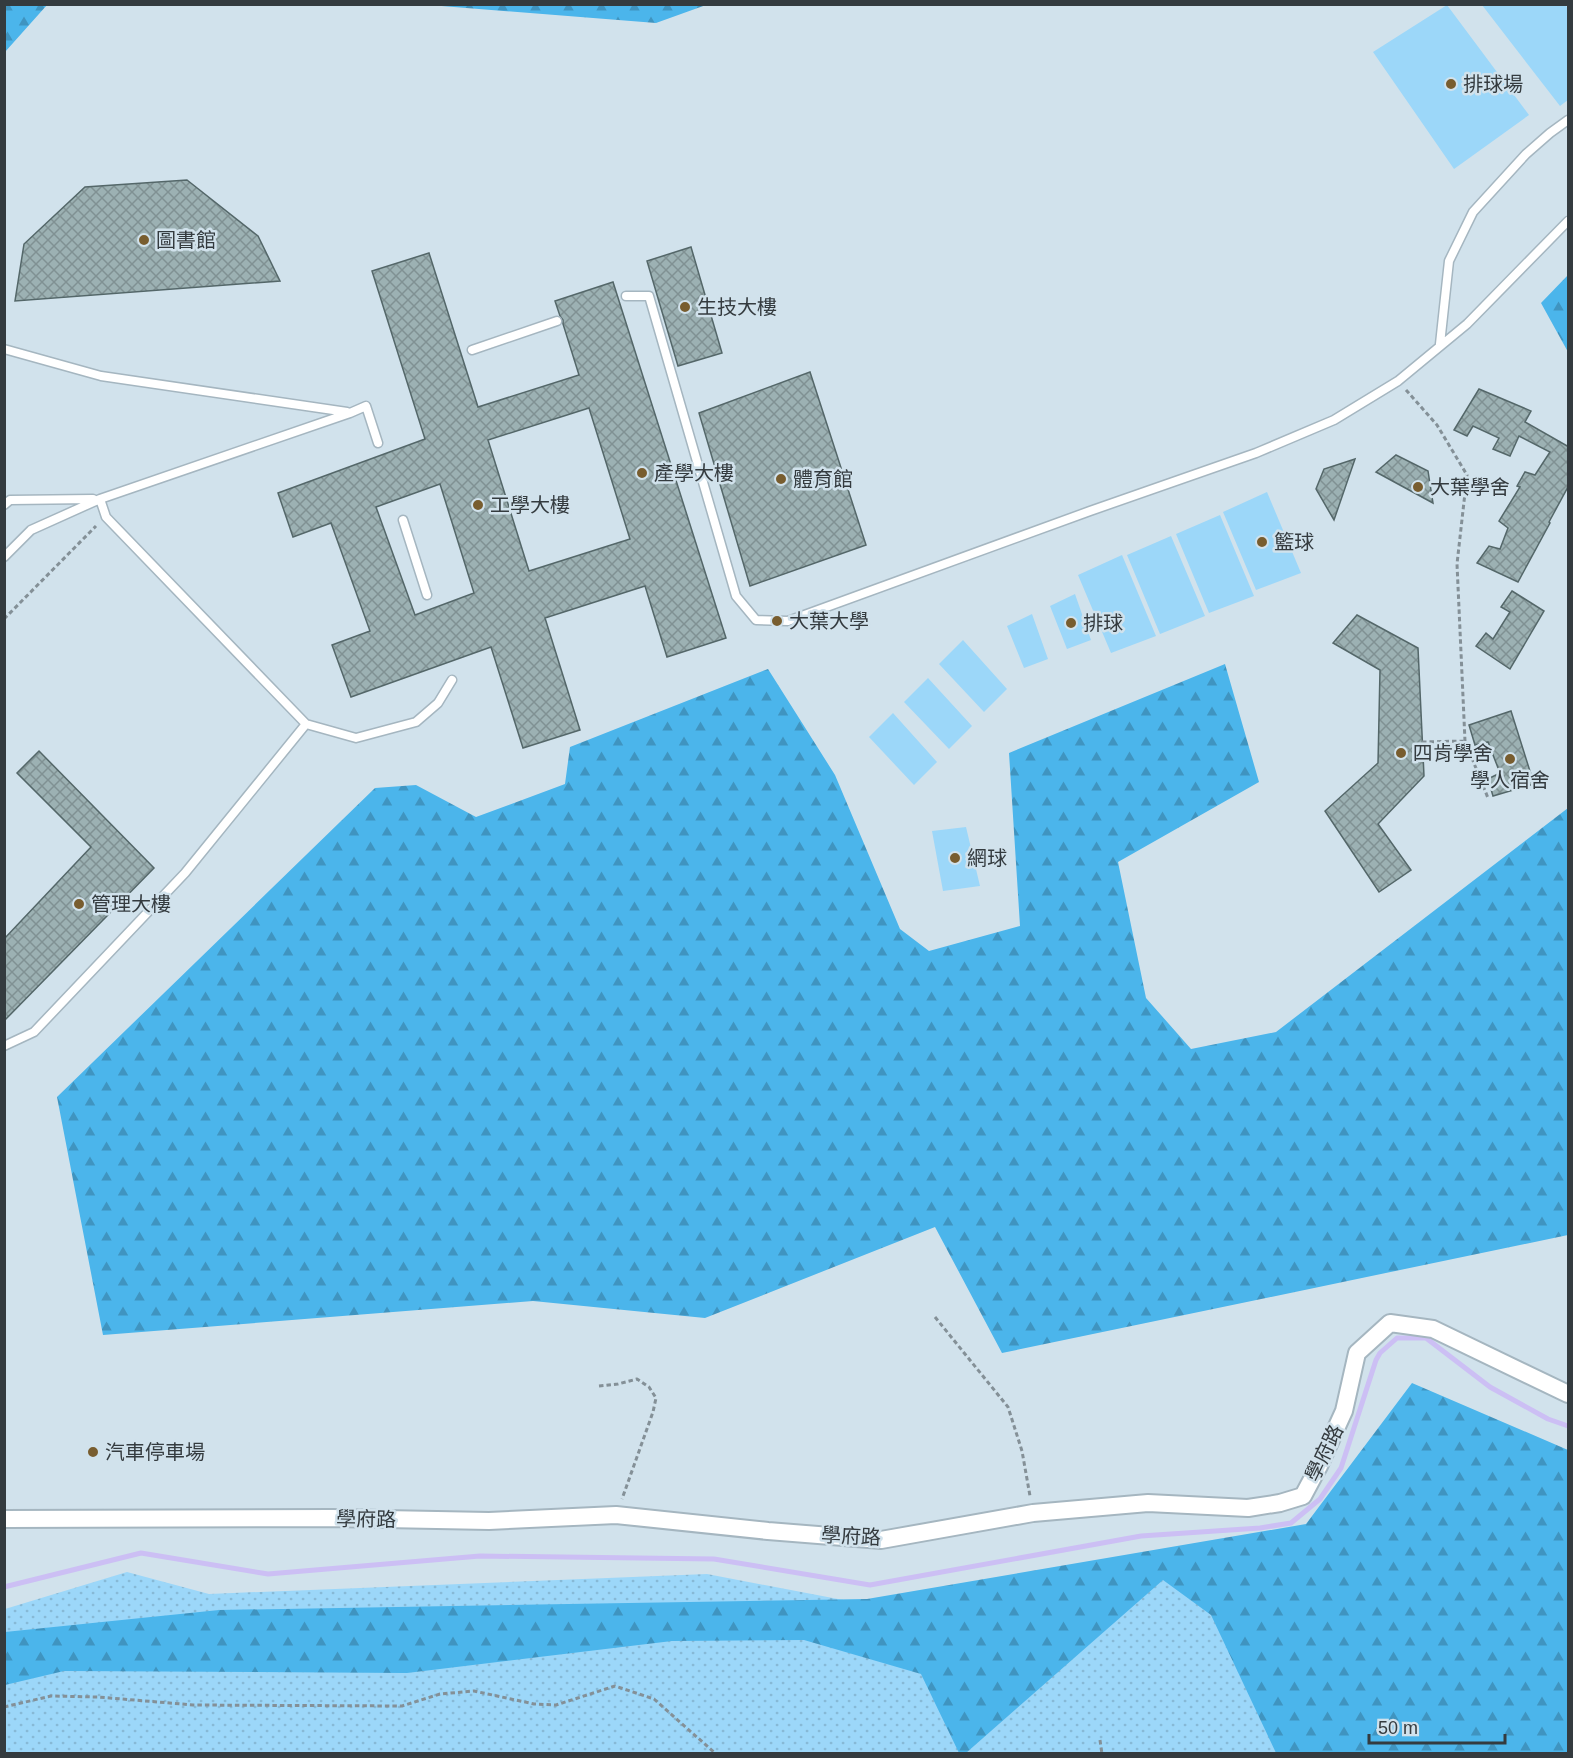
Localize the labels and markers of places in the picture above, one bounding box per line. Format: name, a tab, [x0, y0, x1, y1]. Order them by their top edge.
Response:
place label: 排球場	[1463, 73, 1523, 95]
marker: 排球場	[1444, 77, 1458, 91]
place label: 圖書館	[156, 229, 216, 251]
marker: 圖書館	[137, 233, 151, 247]
place label: 生技大樓	[697, 296, 777, 318]
marker: 生技大樓	[678, 300, 692, 314]
place label: 產學大樓	[654, 462, 734, 484]
marker: 產學大樓	[635, 466, 649, 480]
place label: 體育館	[793, 468, 853, 490]
marker: 體育館	[774, 472, 788, 486]
place label: 大葉學舍	[1430, 476, 1510, 498]
marker: 大葉學舍	[1411, 480, 1425, 494]
place label: 工學大樓	[490, 494, 570, 516]
marker: 工學大樓	[471, 498, 485, 512]
place label: 籃球	[1274, 531, 1314, 553]
marker: 籃球	[1255, 535, 1269, 549]
place label: 大葉大學	[789, 610, 869, 632]
place label: 排球	[1083, 612, 1123, 634]
marker: 大葉大學	[770, 614, 784, 628]
marker: 排球	[1064, 616, 1078, 630]
place label: 四肯學舍	[1413, 742, 1493, 764]
marker: 四肯學舍	[1394, 746, 1408, 760]
marker: 學人宿舍	[1503, 752, 1517, 766]
place label: 學人宿舍	[1470, 769, 1550, 791]
place label: 網球	[967, 847, 1007, 869]
marker: 網球	[948, 851, 962, 865]
place label: 管理大樓	[91, 893, 171, 915]
marker: 管理大樓	[72, 897, 86, 911]
place label: 汽車停車場	[105, 1441, 205, 1463]
marker: 汽車停車場	[86, 1445, 100, 1459]

